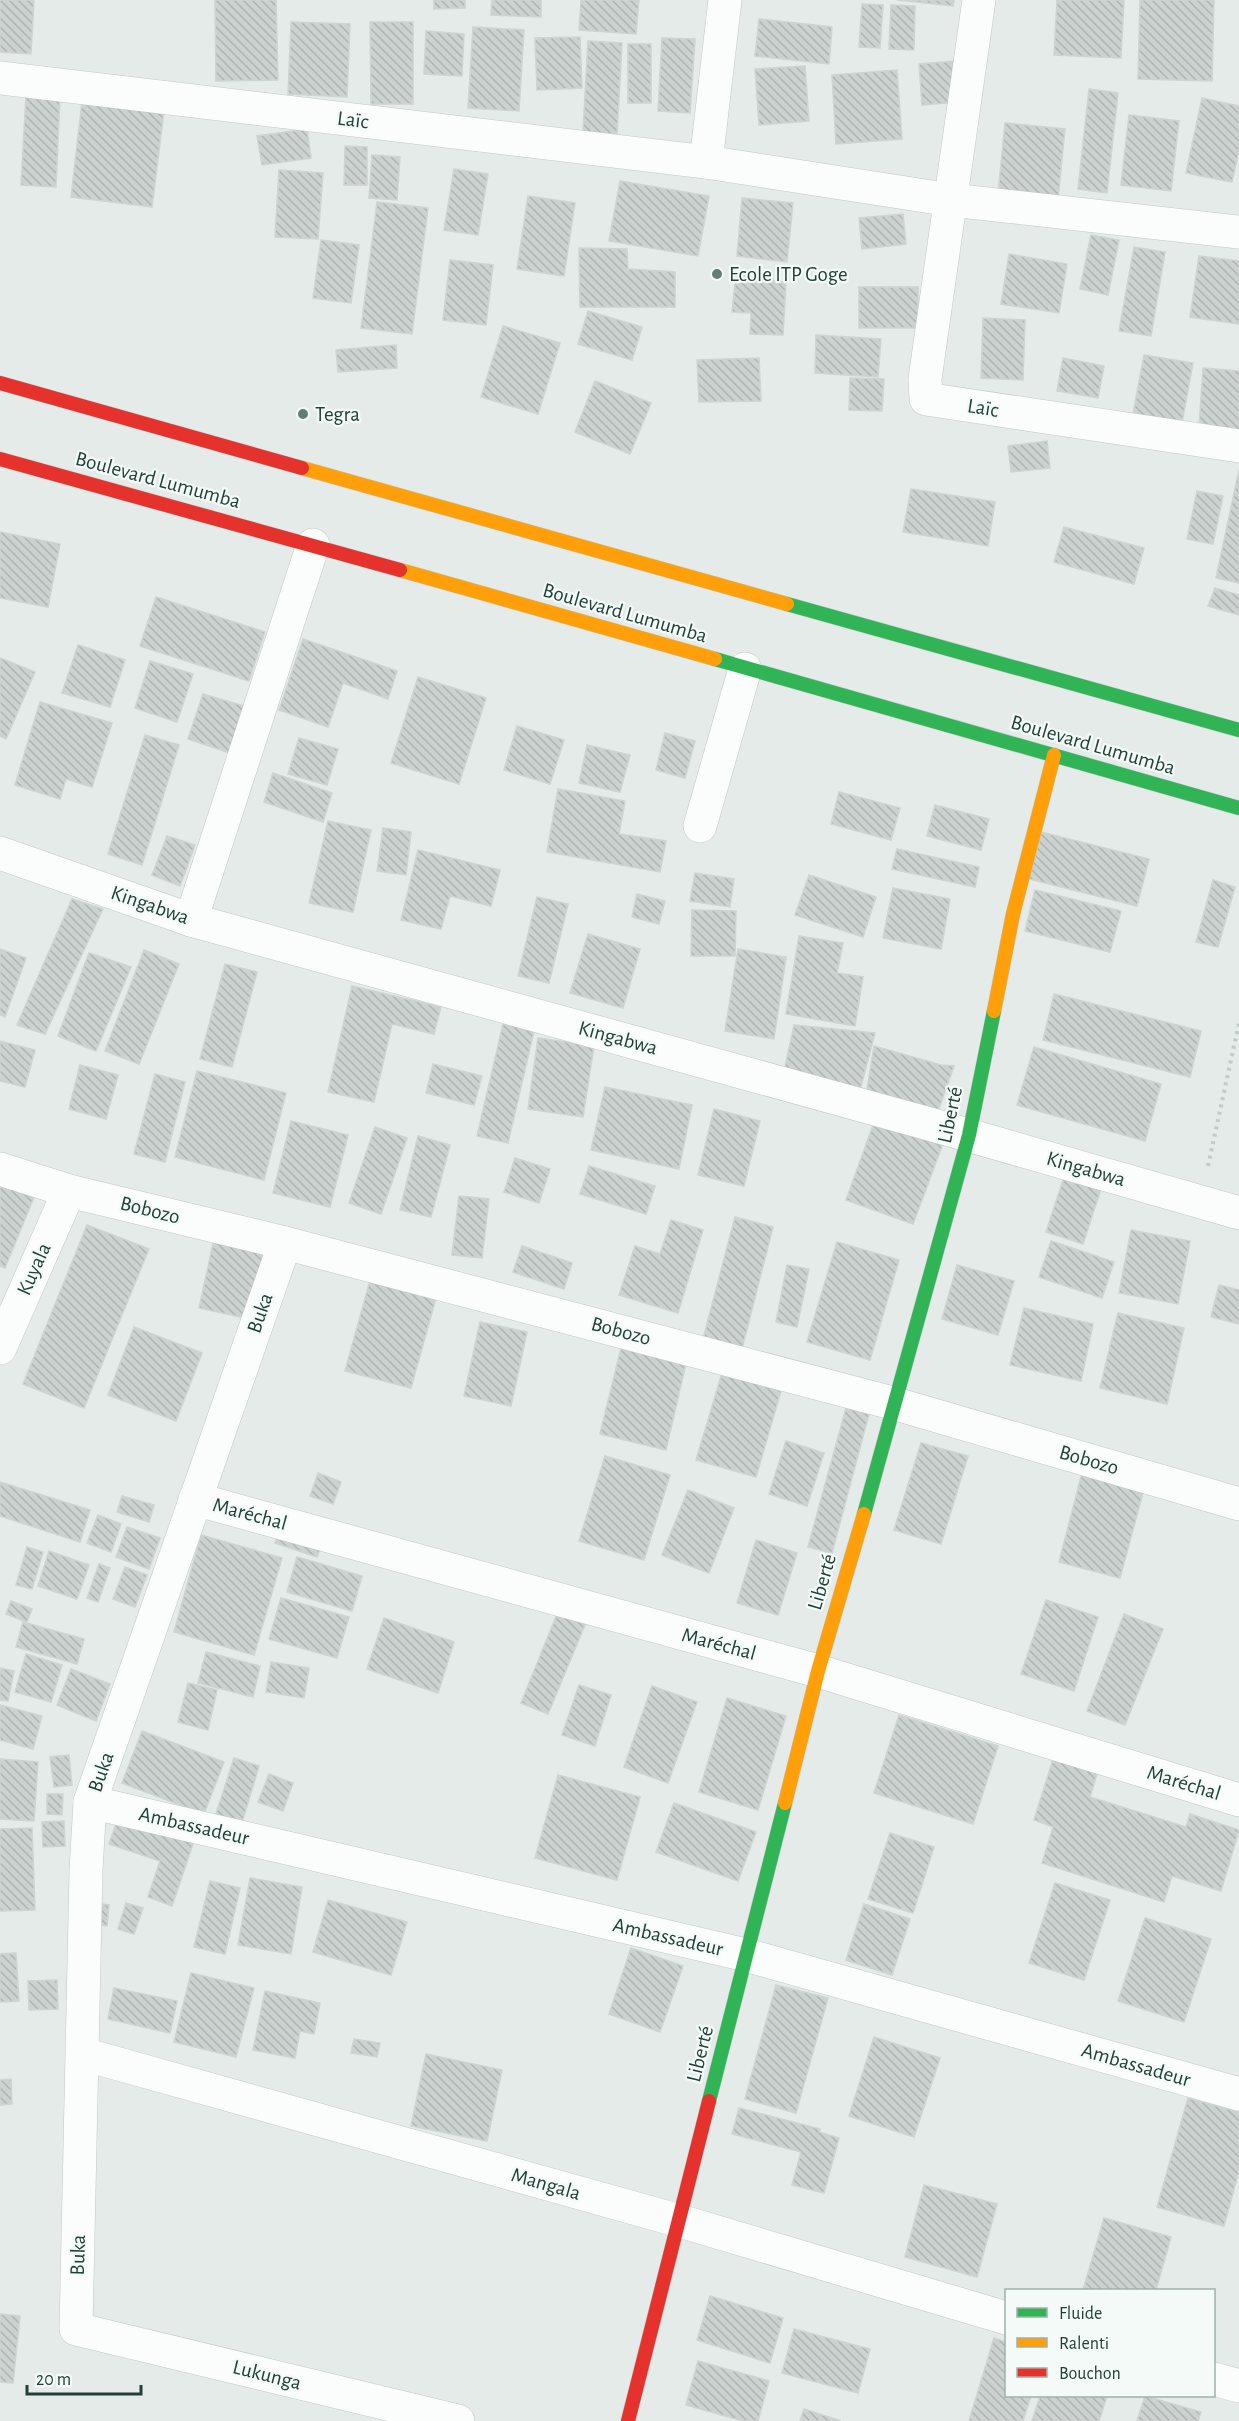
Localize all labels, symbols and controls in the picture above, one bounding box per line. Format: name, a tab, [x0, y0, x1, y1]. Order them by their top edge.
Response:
street label: Laïc	[336, 108, 370, 132]
place label: Ecole ITP Goge	[729, 264, 848, 285]
marker: Ecole ITP Goge	[710, 267, 724, 281]
street label: Laïc	[966, 395, 1000, 421]
place label: Tegra	[315, 404, 360, 425]
marker: Tegra	[296, 407, 310, 421]
street label: Boulevard Lumumba	[73, 448, 243, 512]
street label: Boulevard Lumumba	[540, 579, 710, 647]
street label: Boulevard Lumumba	[1008, 711, 1178, 779]
street label: Kingabwa	[108, 882, 192, 928]
street label: Kingabwa	[576, 1017, 660, 1059]
street label: Liberté	[934, 1085, 966, 1145]
street label: Kingabwa	[1044, 1148, 1128, 1190]
street label: Bobozo	[118, 1192, 182, 1228]
street label: Kuyala	[13, 1239, 55, 1298]
street label: Buka	[243, 1290, 277, 1336]
street label: Bobozo	[589, 1313, 653, 1349]
street label: Bobozo	[1057, 1442, 1121, 1478]
street label: Maréchal	[210, 1494, 290, 1534]
street label: Liberté	[804, 1552, 840, 1612]
street label: Maréchal	[679, 1624, 759, 1664]
street label: Buka	[84, 1749, 118, 1795]
street label: Maréchal	[1144, 1762, 1224, 1804]
street label: Ambassadeur	[137, 1803, 251, 1849]
street label: Ambassadeur	[611, 1914, 725, 1960]
street label: Liberté	[683, 2024, 717, 2084]
street label: Ambassadeur	[1079, 2039, 1193, 2091]
street label: Mangala	[509, 2164, 583, 2204]
street label: Buka	[67, 2234, 89, 2276]
legend	[1005, 2289, 1215, 2397]
text: Fluide	[1059, 2305, 1102, 2323]
text: Ralenti	[1059, 2335, 1109, 2353]
street label: Lukunga	[230, 2356, 304, 2394]
scale bar	[27, 2358, 141, 2396]
text: Bouchon	[1059, 2365, 1121, 2383]
text: 20 m	[36, 2371, 71, 2389]

